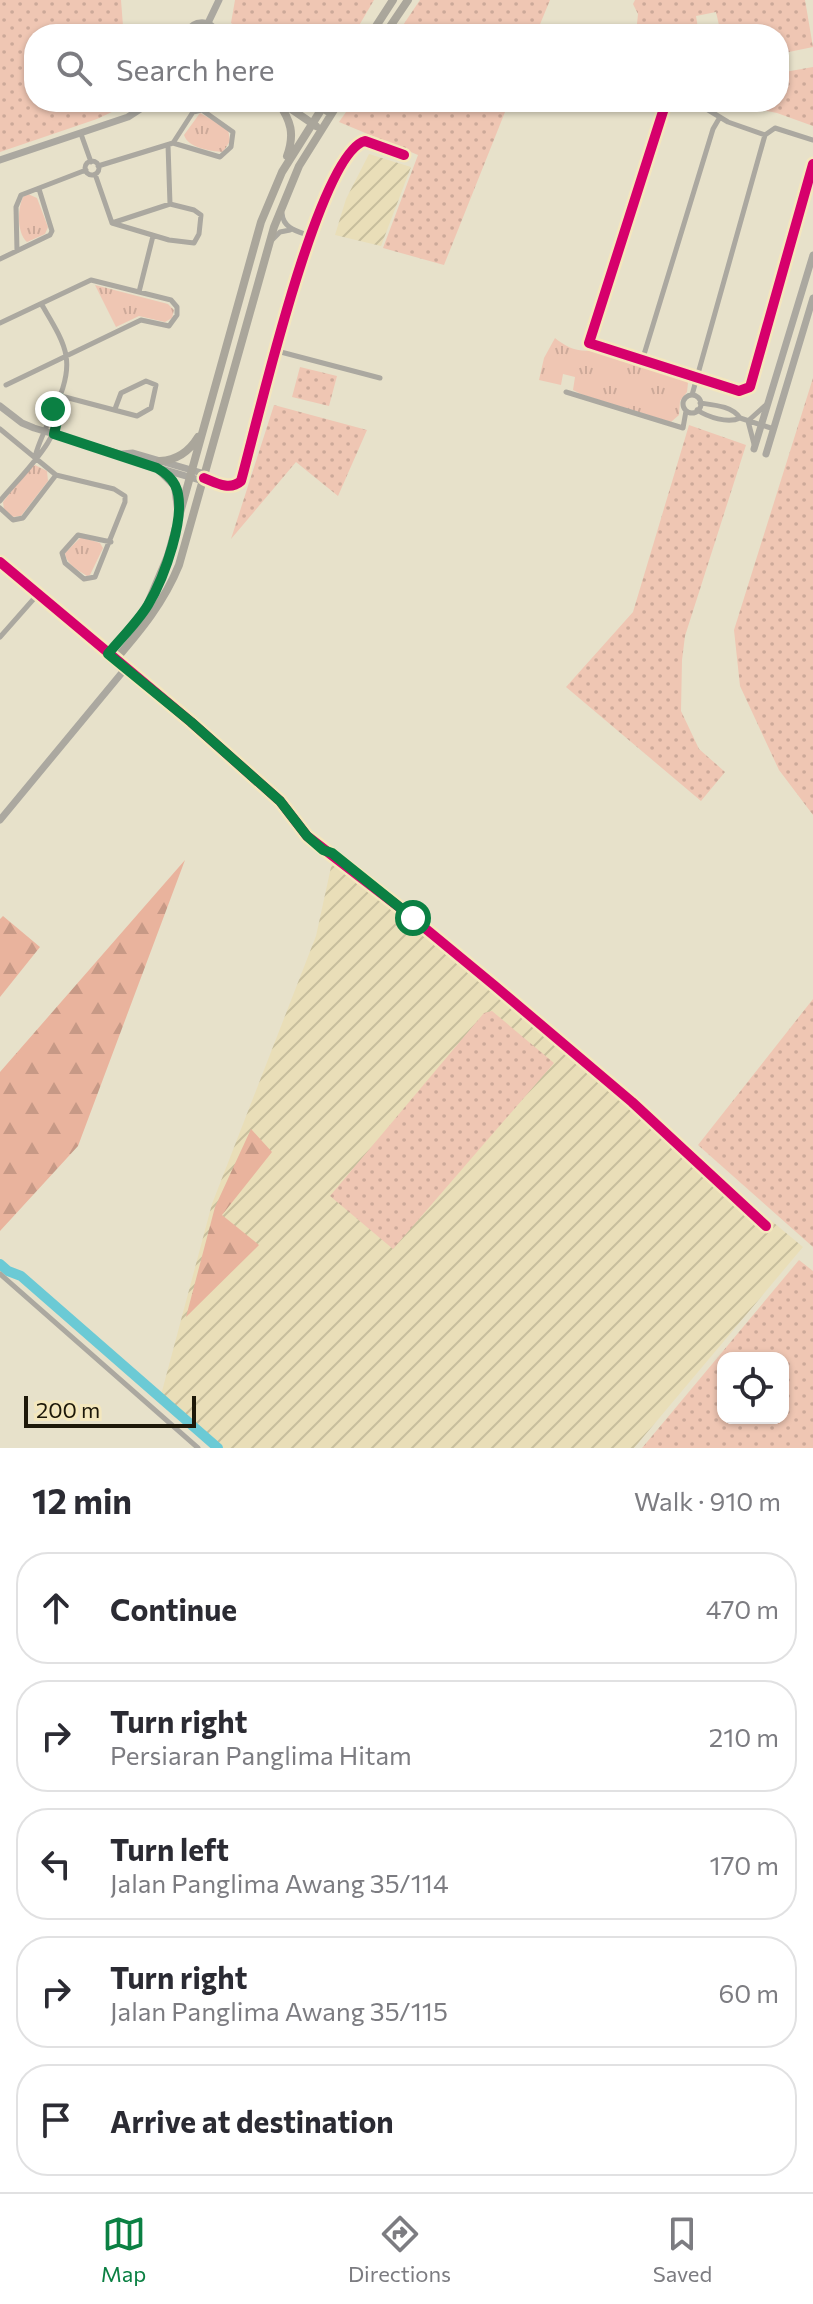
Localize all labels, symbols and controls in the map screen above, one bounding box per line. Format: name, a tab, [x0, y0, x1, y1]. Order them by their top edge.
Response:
search box	[24, 24, 789, 112]
icon: search	[52, 46, 96, 90]
text: Search here	[116, 50, 275, 87]
route end	[35, 391, 71, 427]
route start	[395, 900, 431, 936]
map controls	[717, 1352, 789, 1424]
button: locate	[717, 1352, 789, 1424]
scale bar	[24, 1392, 196, 1428]
text: 200 m	[36, 1396, 100, 1423]
text: 12 min	[32, 1479, 132, 1521]
text: Walk · 910 m	[634, 1485, 781, 1516]
icon: ahead	[34, 1586, 78, 1630]
text: Continue	[110, 1590, 237, 1627]
text: 470 m	[706, 1593, 779, 1624]
text: Turn right	[110, 1702, 247, 1739]
icon: right	[34, 1714, 78, 1758]
text: 210 m	[709, 1721, 779, 1752]
text: Persiaran Panglima Hitam	[110, 1739, 412, 1770]
text: Turn left	[110, 1830, 229, 1867]
icon: left	[34, 1842, 78, 1886]
text: 170 m	[710, 1849, 779, 1880]
text: Jalan Panglima Awang 35/114	[110, 1867, 448, 1898]
text: Turn right	[110, 1958, 247, 1995]
icon: right	[34, 1970, 78, 2014]
text: 60 m	[719, 1977, 779, 2008]
text: Jalan Panglima Awang 35/115	[110, 1995, 448, 2026]
icon: arrive	[34, 2098, 78, 2142]
text: Arrive at destination	[110, 2102, 394, 2139]
tab: Map	[101, 2212, 146, 2287]
tab: Directions	[348, 2212, 451, 2287]
tab: Saved	[653, 2212, 712, 2287]

